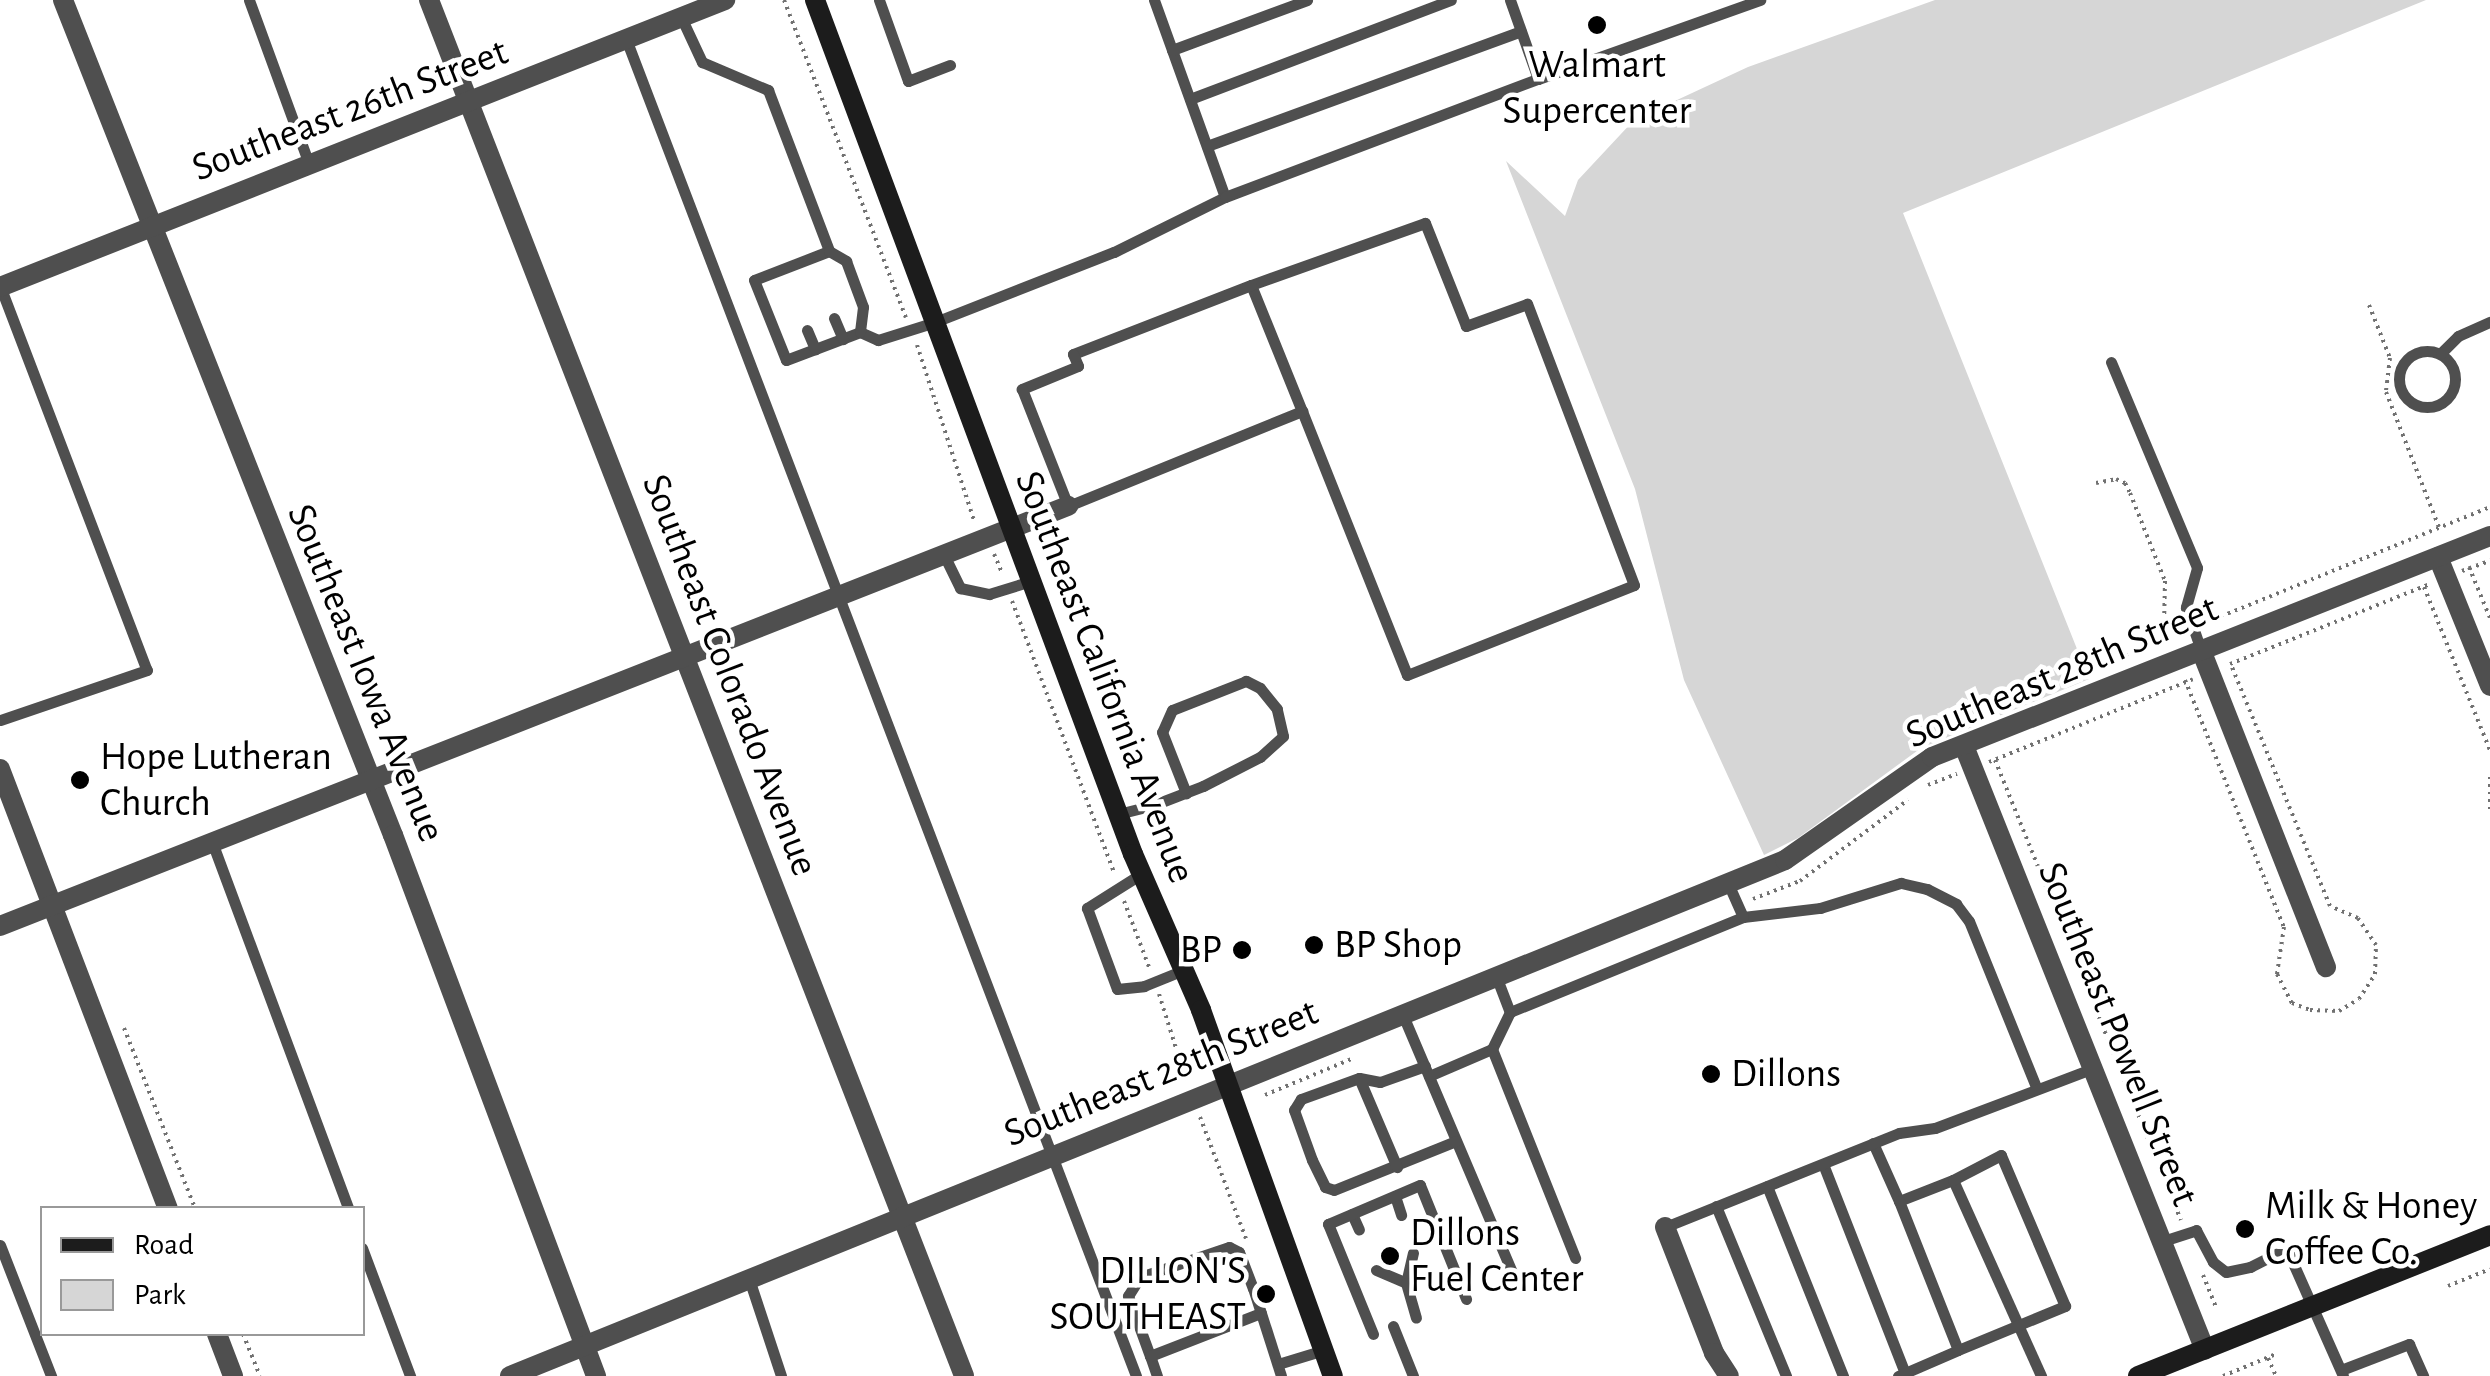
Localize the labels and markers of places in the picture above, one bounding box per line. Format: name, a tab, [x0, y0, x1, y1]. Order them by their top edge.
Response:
marker: Walmart Supercenter	[1586, 14, 1608, 36]
place label: Walmart Supercenter	[1503, 41, 1691, 135]
place label: Hope Lutheran Church	[100, 733, 332, 827]
marker: Hope Lutheran Church	[69, 769, 91, 791]
place label: BP Shop	[1334, 921, 1462, 969]
place label: BP	[1180, 926, 1222, 974]
marker: BP Shop	[1303, 934, 1325, 956]
marker: BP	[1231, 939, 1253, 961]
place label: Dillons	[1731, 1050, 1841, 1098]
marker: Dillons	[1700, 1063, 1722, 1085]
place label: Milk & Honey Coffee Co.	[2265, 1182, 2477, 1276]
place label: Dillons Fuel Center	[1410, 1209, 1583, 1303]
marker: Milk & Honey Coffee Co.	[2234, 1218, 2256, 1240]
marker: Dillons Fuel Center	[1379, 1245, 1401, 1267]
place label: DILLON'S SOUTHEAST	[1049, 1247, 1246, 1341]
marker: DILLON'S SOUTHEAST	[1255, 1283, 1277, 1305]

